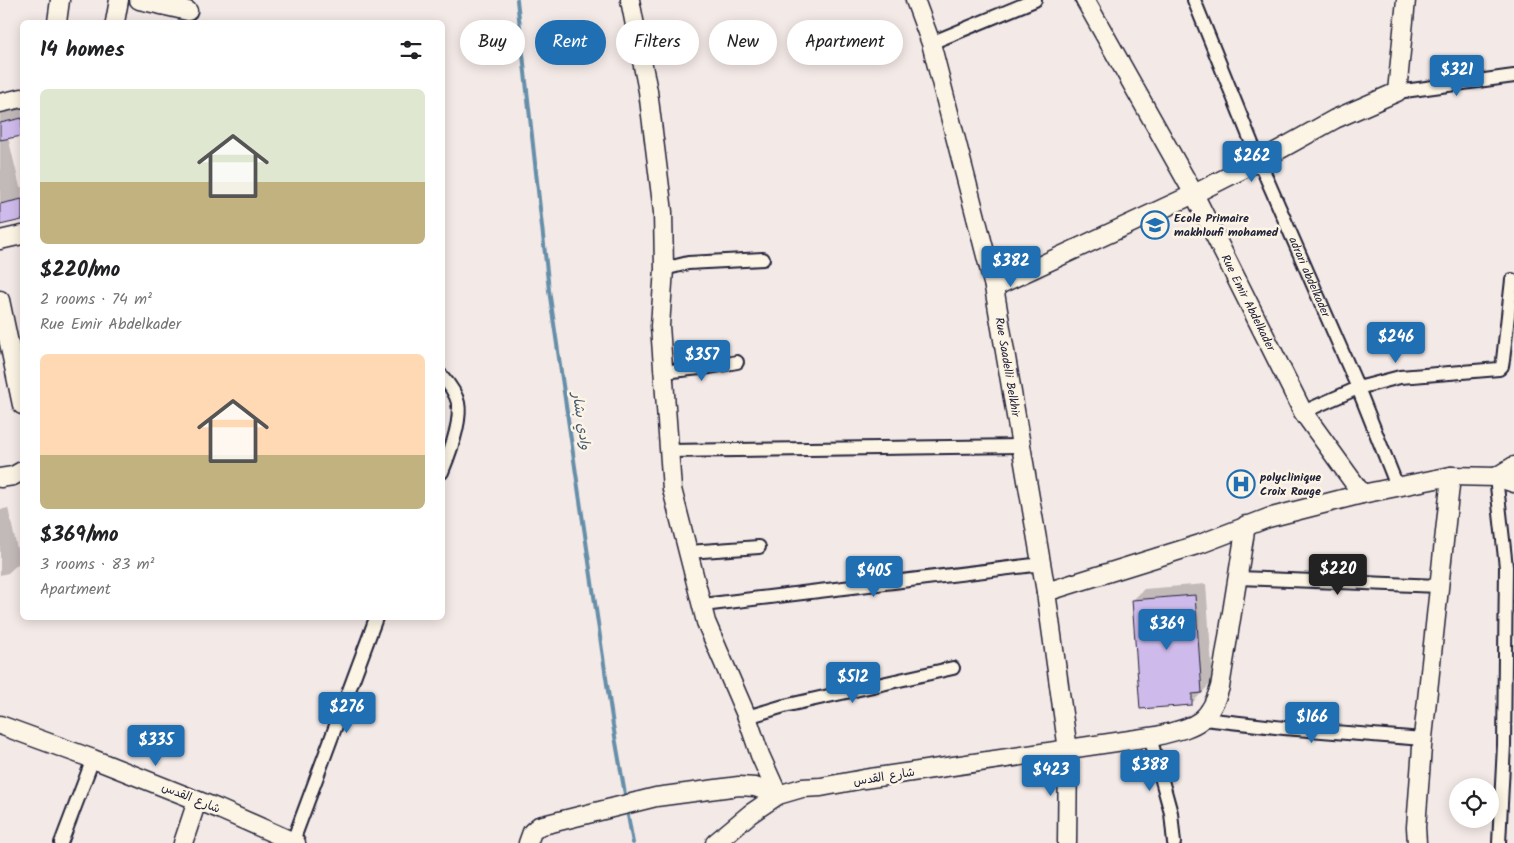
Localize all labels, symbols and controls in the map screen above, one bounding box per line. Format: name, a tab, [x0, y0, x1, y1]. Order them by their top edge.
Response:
chip: Buy	[460, 20, 525, 65]
chip: Rent	[535, 20, 606, 65]
chip: Filters	[616, 20, 699, 65]
chip: New	[709, 20, 777, 65]
chip: Apartment	[787, 20, 903, 65]
text: 14 homes	[40, 34, 125, 67]
icon: filters	[397, 36, 425, 64]
pin: $321	[1427, 54, 1487, 97]
text: $321	[1441, 58, 1473, 83]
icon: home	[188, 121, 278, 211]
pin: $262	[1222, 140, 1282, 183]
text: $262	[1234, 144, 1270, 169]
place label: Ecole Primaire makhloufi mohamed	[1174, 209, 1279, 242]
school or university icon: Ecole Primaire makhloufi mohamed	[1140, 210, 1170, 240]
street label: adrari abdelkader	[1284, 234, 1336, 321]
pin: $382	[981, 246, 1041, 288]
text: $382	[993, 249, 1030, 274]
street label: Rue Emir Abdelkader	[1216, 251, 1281, 355]
text: $220/mo	[40, 254, 120, 287]
text: 2 rooms · 74 m²	[40, 287, 152, 312]
text: Rue Emir Abdelkader	[40, 312, 181, 337]
street label: Rue Saadelli Belkhir	[990, 316, 1026, 419]
pin: $246	[1366, 322, 1426, 364]
text: $246	[1378, 325, 1414, 350]
pin: $357	[672, 340, 732, 382]
text: $357	[685, 343, 719, 368]
icon: home	[188, 386, 278, 476]
water label: وادي بشار	[565, 389, 596, 452]
place label: polyclinique Croix Rouge	[1259, 468, 1321, 501]
hospital icon: polyclinique Croix Rouge	[1226, 469, 1256, 499]
text: $369/mo	[40, 519, 119, 552]
text: 3 rooms · 83 m²	[40, 552, 154, 577]
pin: $220	[1308, 554, 1368, 596]
pin: $405	[844, 556, 904, 598]
text: $220	[1320, 557, 1356, 582]
text: $405	[857, 559, 891, 584]
text: Apartment	[40, 577, 111, 602]
pin: $369	[1137, 608, 1197, 651]
text: $369	[1150, 612, 1185, 637]
pin: $512	[823, 662, 883, 704]
text: $512	[837, 665, 869, 690]
pin: $276	[317, 692, 377, 734]
text: $276	[329, 695, 365, 720]
pin: $166	[1282, 702, 1342, 744]
text: $166	[1296, 705, 1328, 730]
pin: $335	[126, 724, 186, 767]
text: $335	[138, 728, 174, 753]
pin: $388	[1120, 750, 1180, 792]
text: $388	[1131, 753, 1169, 778]
pin: $423	[1021, 754, 1081, 797]
text: $423	[1033, 758, 1069, 783]
street label: شارع القدس	[852, 763, 916, 791]
street label: شارع القدس	[159, 778, 223, 818]
map controls	[1449, 778, 1499, 828]
button: locate	[1449, 778, 1499, 828]

